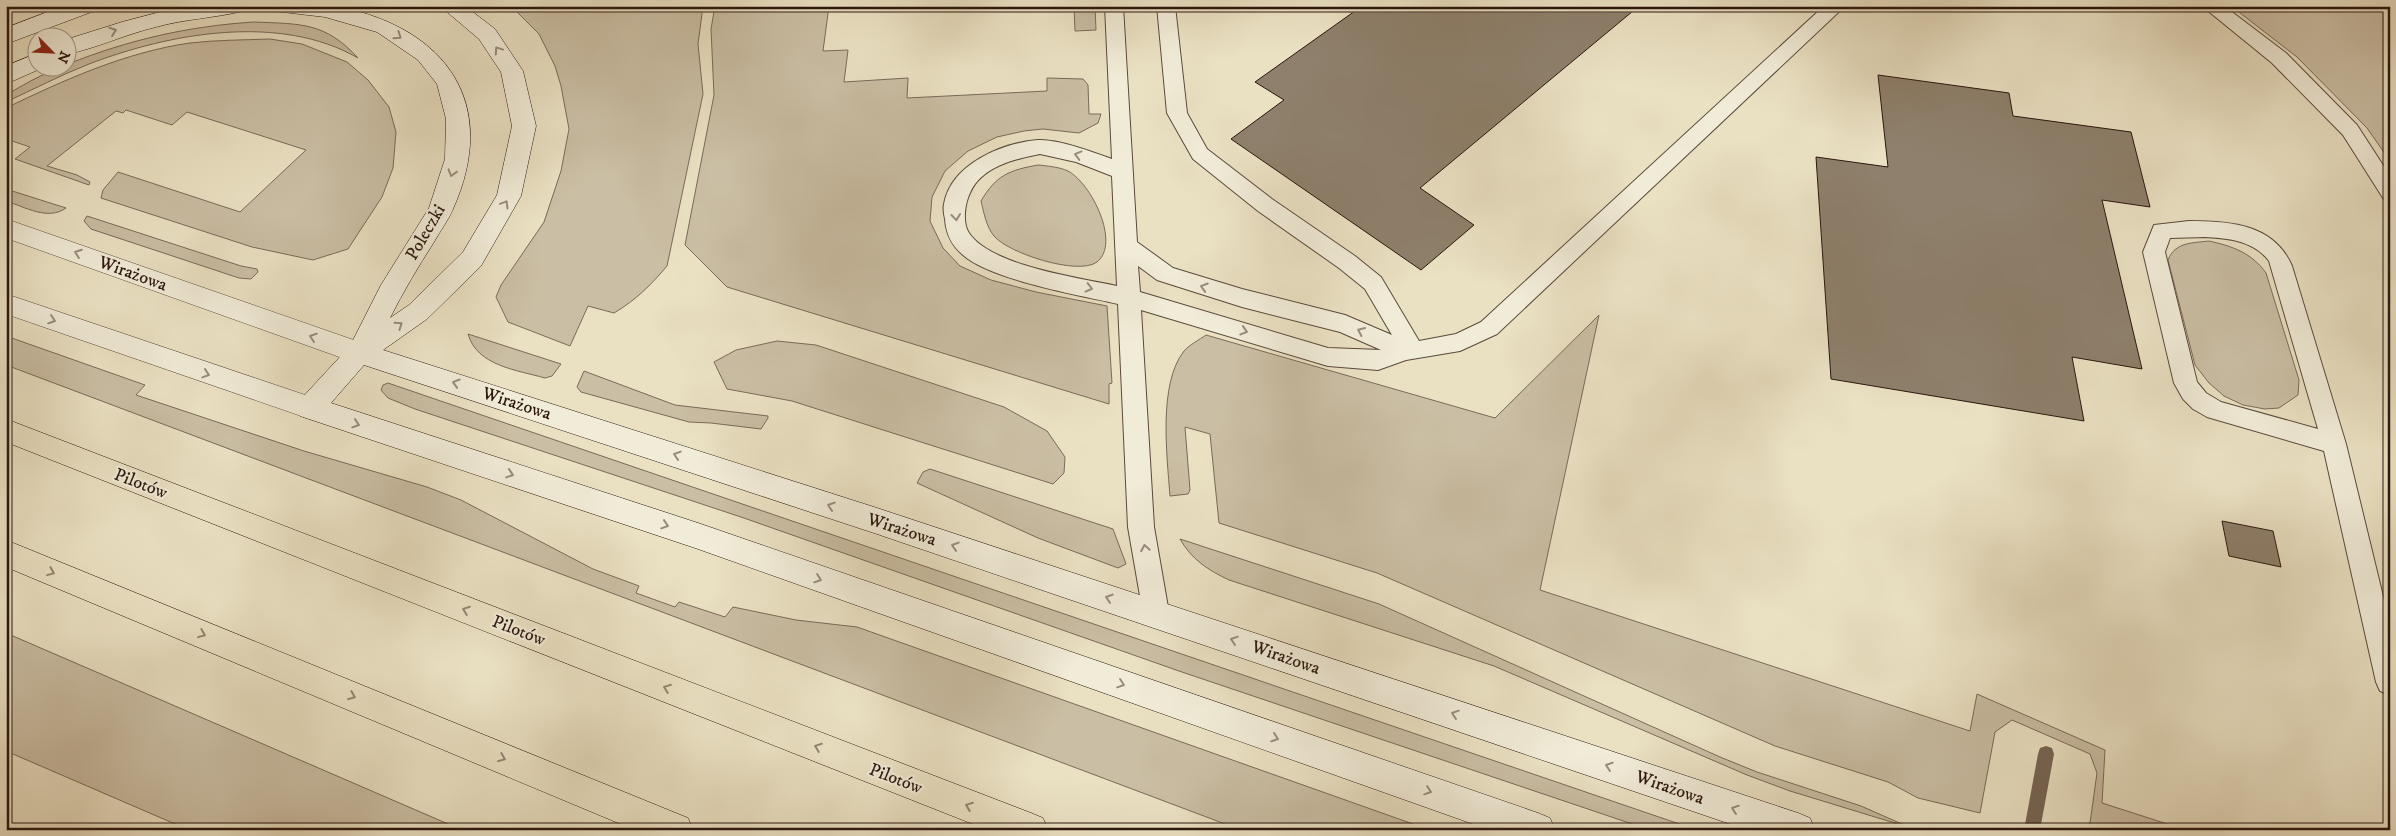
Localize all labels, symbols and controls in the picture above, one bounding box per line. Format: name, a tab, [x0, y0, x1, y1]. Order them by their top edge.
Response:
one-way arrow	[109, 27, 117, 37]
north arrow	[28, 28, 78, 78]
one-way arrow	[392, 30, 401, 39]
one-way arrow	[495, 46, 504, 55]
text: N	[52, 48, 74, 66]
one-way arrow	[1074, 151, 1083, 161]
one-way arrow	[448, 169, 458, 177]
one-way arrow	[498, 200, 508, 209]
street label: Poleczki	[401, 201, 451, 264]
one-way arrow	[950, 214, 961, 222]
one-way arrow	[74, 249, 82, 259]
street label: Wirażowa	[95, 251, 170, 297]
one-way arrow	[1084, 282, 1093, 293]
one-way arrow	[1201, 283, 1209, 293]
one-way arrow	[48, 315, 56, 325]
one-way arrow	[393, 322, 403, 331]
one-way arrow	[1239, 326, 1248, 336]
one-way arrow	[1357, 326, 1366, 337]
one-way arrow	[309, 333, 318, 343]
one-way arrow	[201, 368, 209, 378]
one-way arrow	[452, 378, 460, 388]
street label: Wirażowa	[479, 382, 554, 426]
one-way arrow	[351, 418, 360, 428]
one-way arrow	[673, 451, 681, 461]
street label: Pilotów	[111, 464, 171, 504]
one-way arrow	[506, 469, 514, 479]
one-way arrow	[827, 501, 836, 511]
street label: Wirażowa	[864, 508, 939, 552]
one-way arrow	[660, 520, 668, 530]
one-way arrow	[951, 542, 960, 552]
one-way arrow	[1140, 543, 1150, 552]
one-way arrow	[46, 565, 55, 576]
one-way arrow	[813, 573, 822, 583]
one-way arrow	[1106, 594, 1114, 604]
one-way arrow	[462, 606, 471, 616]
street label: Pilotów	[489, 611, 549, 651]
one-way arrow	[197, 628, 205, 638]
one-way arrow	[1231, 636, 1239, 646]
street label: Wirażowa	[1248, 636, 1323, 680]
one-way arrow	[1116, 679, 1125, 689]
one-way arrow	[663, 684, 671, 694]
one-way arrow	[347, 689, 356, 700]
one-way arrow	[1451, 710, 1459, 720]
one-way arrow	[1270, 732, 1278, 742]
one-way arrow	[814, 743, 823, 753]
one-way arrow	[497, 751, 506, 762]
street label: Pilotów	[866, 759, 926, 799]
one-way arrow	[1605, 762, 1613, 772]
street label: Wirażowa	[1632, 766, 1707, 810]
one-way arrow	[1423, 786, 1432, 796]
one-way arrow	[965, 802, 974, 812]
one-way arrow	[1731, 804, 1740, 814]

